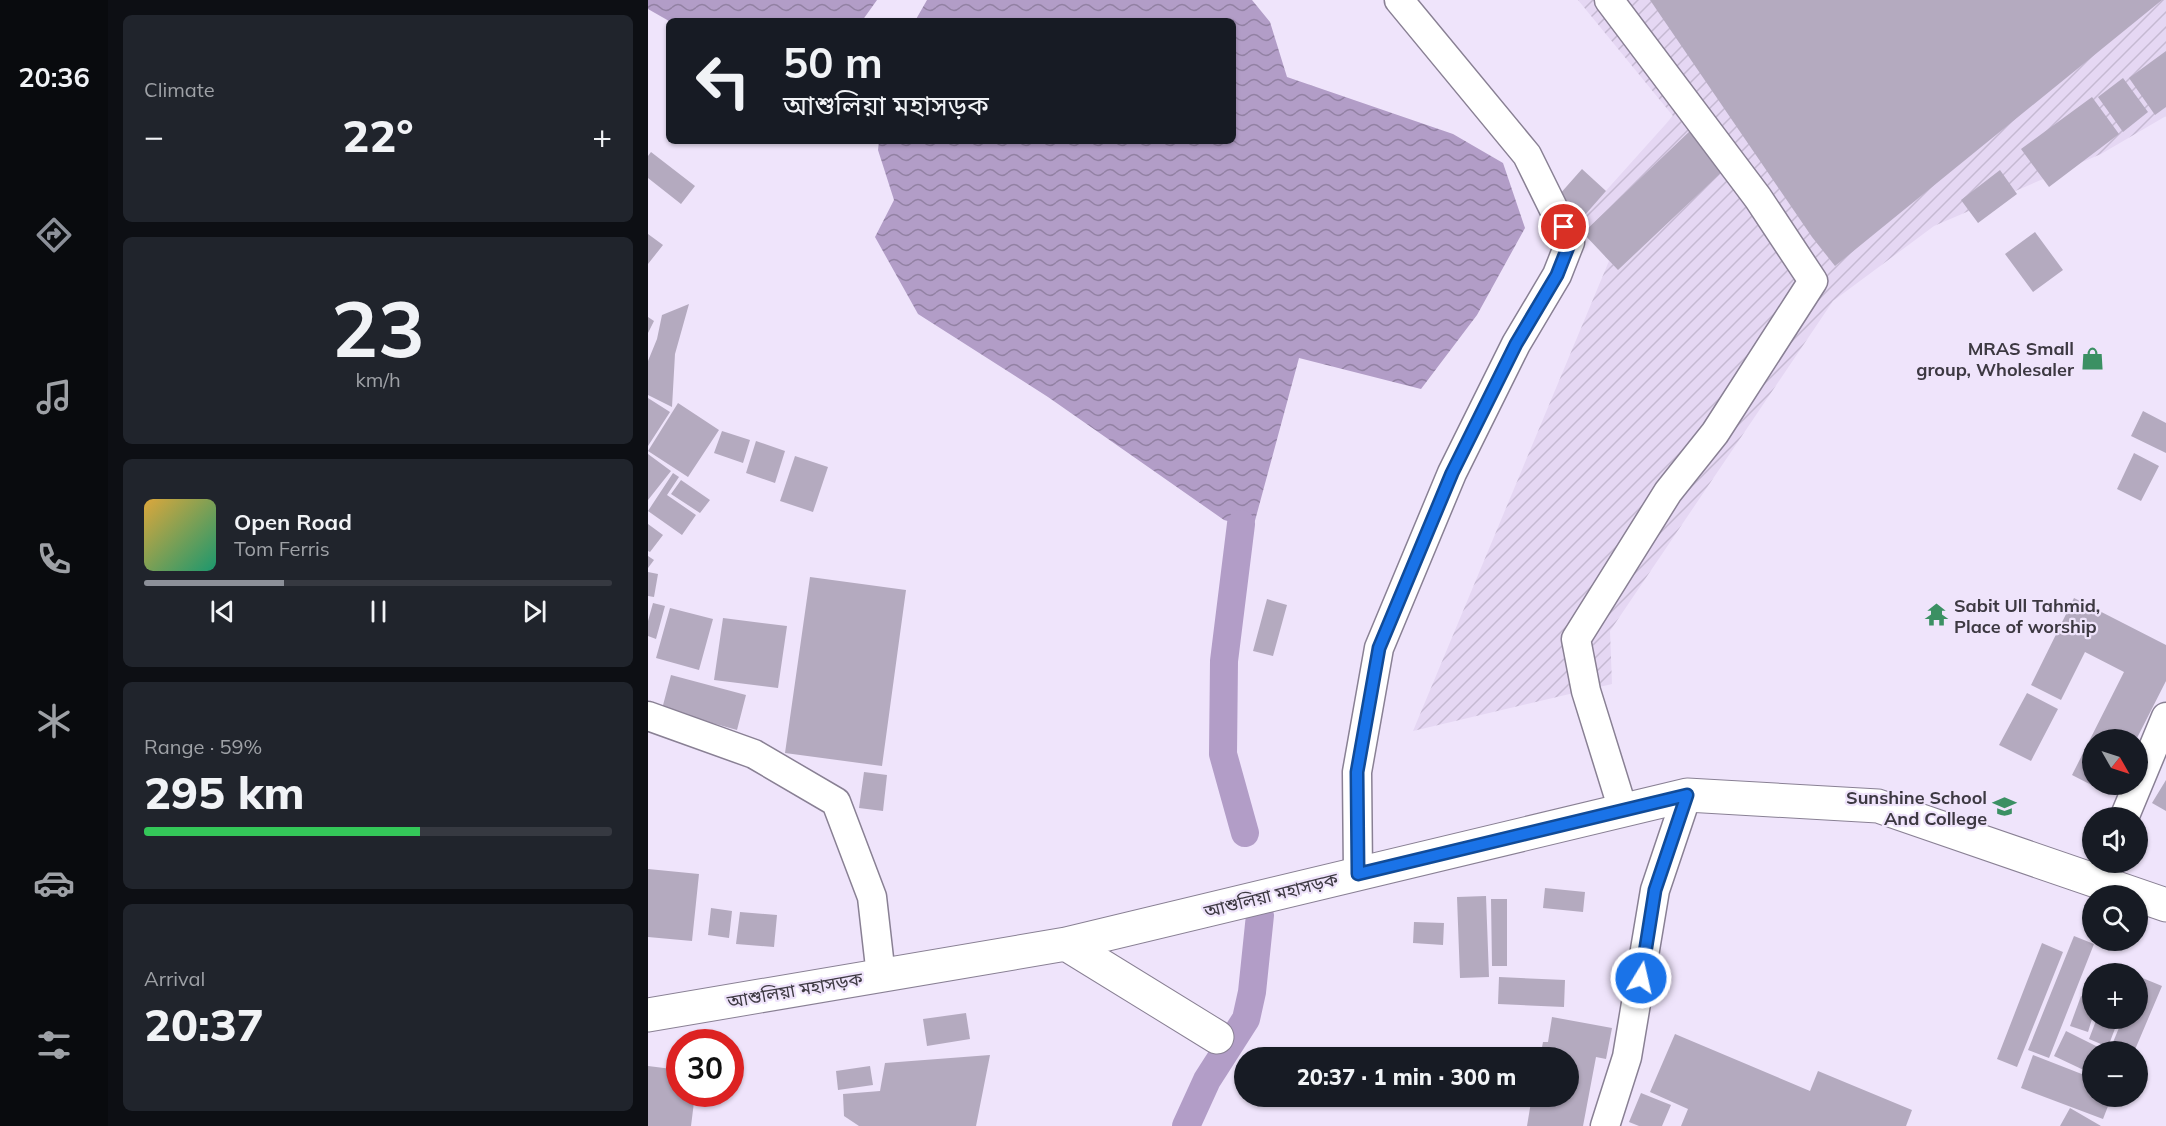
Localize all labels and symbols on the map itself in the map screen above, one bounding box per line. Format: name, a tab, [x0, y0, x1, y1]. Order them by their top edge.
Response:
pin	[1538, 201, 1589, 252]
place label: MRAS Small group, Wholesaler	[1916, 337, 2075, 381]
shop icon: MRAS Small group, Wholesaler	[2079, 345, 2105, 371]
place label: Sabit Ull Tahmid, Place of worship	[1954, 594, 2100, 638]
temple icon: Sabit Ull Tahmid, Place of worship	[1923, 602, 1949, 628]
north arrow	[2082, 729, 2148, 795]
place label: Sunshine School And College	[1846, 786, 1987, 830]
school or university icon: Sunshine School And College	[1992, 794, 2018, 820]
street label: আশুলিয়া মহাসড়ক	[1201, 867, 1341, 923]
position arrow	[1609, 946, 1673, 1010]
street label: আশুলিয়া মহাসড়ক	[724, 967, 865, 1013]
speed limit sign: 30	[666, 1029, 744, 1107]

